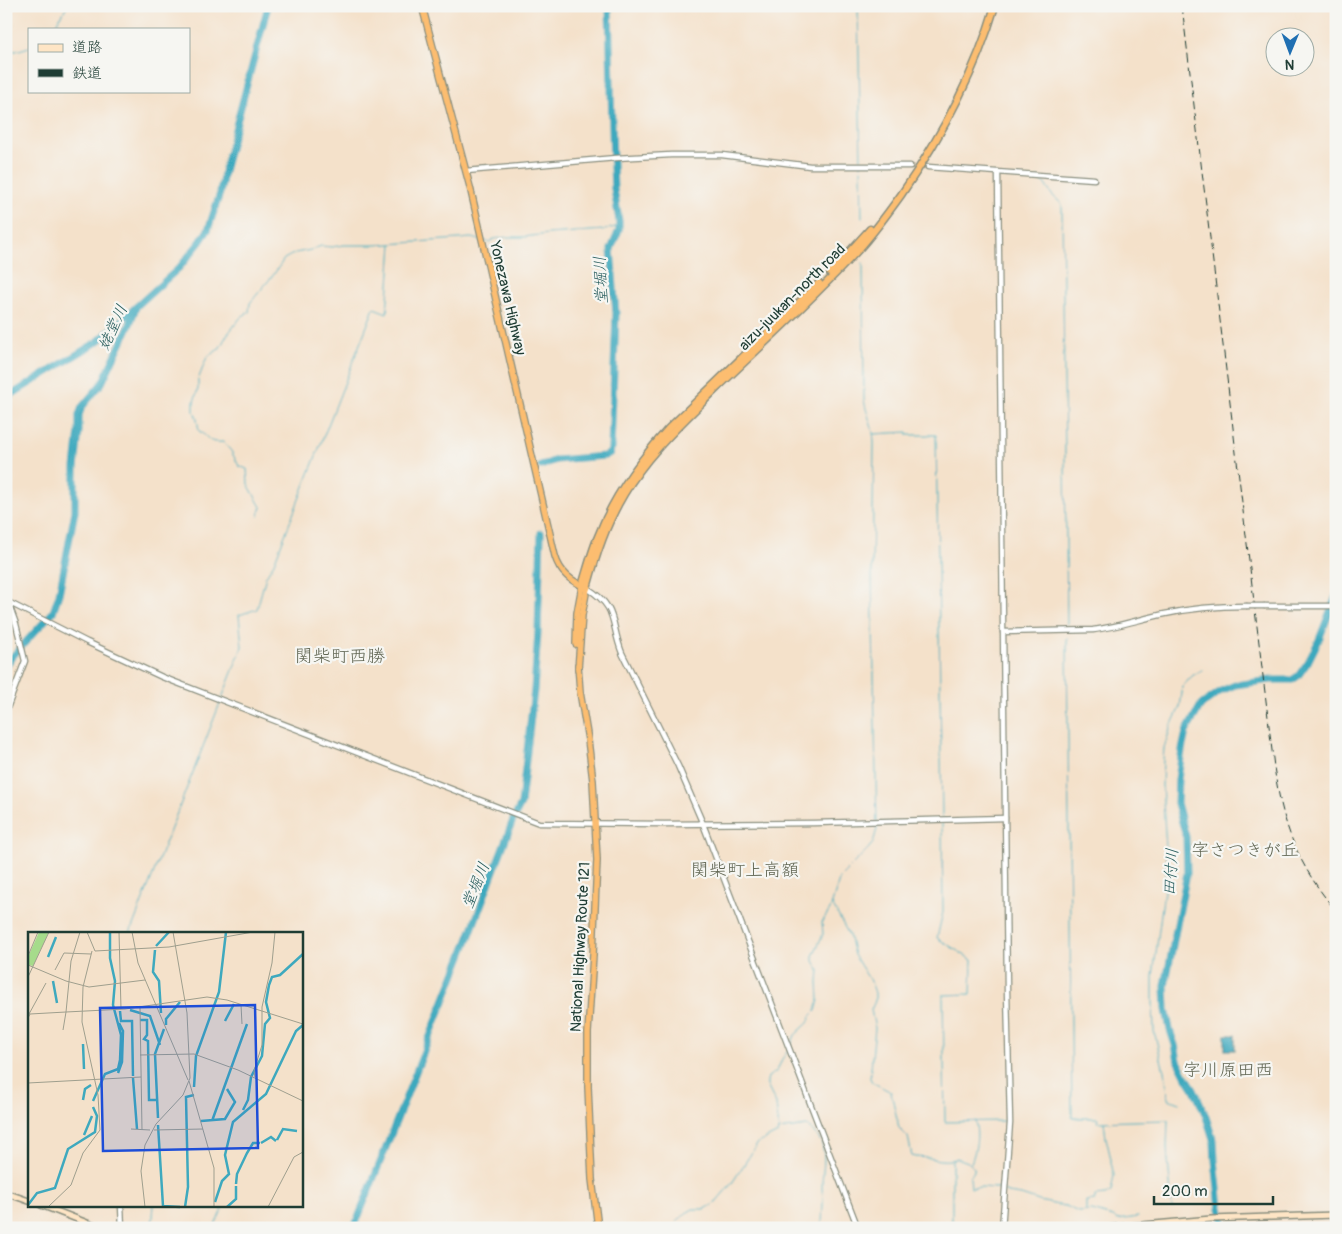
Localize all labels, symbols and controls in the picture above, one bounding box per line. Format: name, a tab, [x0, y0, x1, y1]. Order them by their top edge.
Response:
legend	[28, 28, 190, 92]
north arrow	[1264, 28, 1314, 78]
text: 道路	[72, 38, 102, 57]
text: N	[1285, 56, 1295, 73]
text: 鉄道	[72, 64, 102, 83]
street label: Yonezawa Highway	[485, 238, 530, 358]
street label: aizu-juukan-north road	[735, 240, 850, 355]
water label: 堂堀川	[590, 255, 612, 304]
water label: 姥堂川	[94, 301, 132, 353]
district label: 関柴町西勝	[295, 645, 385, 668]
district label: 字さつきが丘	[1191, 839, 1299, 862]
water label: 田付川	[1159, 847, 1183, 897]
water label: 堂堀川	[458, 859, 494, 911]
district label: 関柴町上高額	[691, 859, 799, 882]
street label: National Highway Route 121	[567, 861, 594, 1033]
inset map	[28, 932, 302, 1206]
district label: 字川原田西	[1183, 1059, 1273, 1082]
scale bar	[1154, 1174, 1273, 1206]
text: 200 m	[1162, 1182, 1207, 1201]

